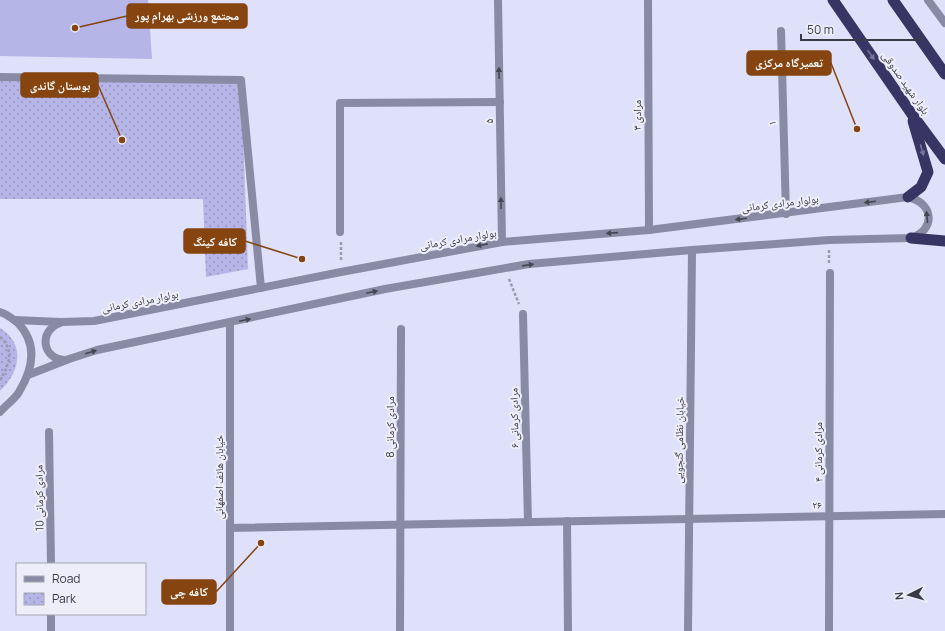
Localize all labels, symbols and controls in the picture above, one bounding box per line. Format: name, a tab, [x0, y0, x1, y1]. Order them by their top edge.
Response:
callout: مجتمع ورزشی بهرام پور	[127, 4, 247, 28]
text: مجتمع ورزشی بهرام پور	[134, 7, 239, 24]
scale bar	[801, 16, 920, 42]
text: 50 m	[807, 21, 834, 38]
street label: بلوار شهید صدوقی	[879, 48, 934, 117]
one-way arrow	[867, 50, 875, 60]
callout: تعمیرگاه مرکزی	[747, 51, 831, 75]
text: تعمیرگاه مرکزی	[755, 54, 824, 71]
one-way arrow	[496, 66, 502, 79]
callout: بوستان گاندی	[21, 73, 98, 97]
text: بوستان گاندی	[30, 77, 90, 94]
street label: مرادی ۳	[629, 100, 644, 130]
street label: ۵	[481, 118, 496, 124]
street label: ۱	[764, 120, 779, 126]
one-way arrow	[919, 145, 925, 157]
street label: بولوار مرادی کرمانی	[740, 190, 819, 215]
one-way arrow	[498, 196, 504, 209]
one-way arrow	[864, 199, 876, 206]
one-way arrow	[924, 211, 931, 223]
one-way arrow	[735, 216, 747, 222]
street label: بولوار مرادی کرمانی	[418, 224, 497, 253]
callout: کافه کینگ	[184, 229, 245, 253]
one-way arrow	[606, 230, 618, 237]
text: کافه کینگ	[193, 233, 238, 250]
one-way arrow	[476, 243, 488, 249]
one-way arrow	[522, 262, 534, 268]
street label: بولوار مرادی کرمانی	[100, 286, 179, 315]
one-way arrow	[366, 289, 379, 295]
one-way arrow	[239, 316, 252, 322]
one-way arrow	[85, 349, 97, 355]
street label: مرادی کرمانی ۶	[505, 388, 522, 448]
street label: مرادی کرمانی 8	[382, 396, 397, 458]
street label: خیابان نظامی گنجویی	[670, 396, 687, 484]
street label: مرادی کرمانی ۴	[810, 422, 825, 482]
street label: خیابان هاتف اصفهانی	[211, 435, 226, 519]
street label: مرادی کرمانی 10	[30, 465, 47, 531]
street label: ۲۶	[812, 497, 822, 512]
legend	[16, 563, 146, 615]
text: Road	[52, 570, 80, 587]
north arrow	[889, 575, 929, 615]
callout: کافه چی	[162, 580, 216, 604]
text: کافه چی	[170, 583, 209, 600]
text: Park	[52, 590, 77, 607]
text: N	[891, 591, 906, 601]

